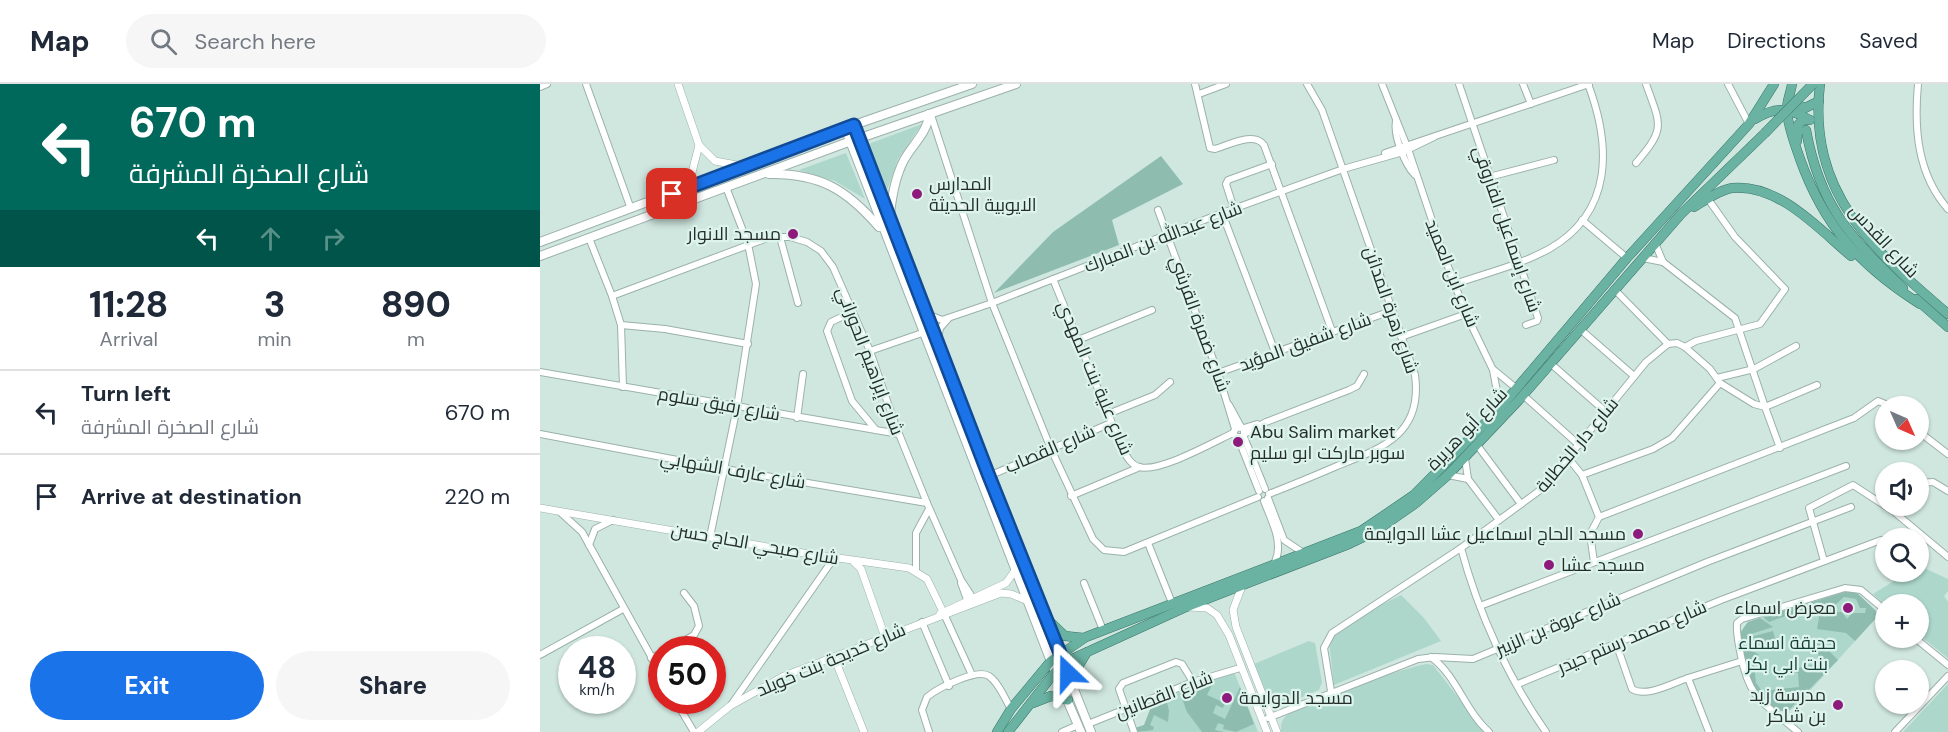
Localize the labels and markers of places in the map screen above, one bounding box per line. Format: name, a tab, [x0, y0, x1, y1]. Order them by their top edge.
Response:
pin	[646, 168, 697, 219]
place label: المدارس الايوبية الحديثة	[929, 172, 1037, 217]
marker: المدارس الايوبية الحديثة	[910, 187, 924, 201]
place label: مسجد الانوار	[686, 222, 781, 246]
marker: مسجد الانوار	[786, 227, 800, 241]
place label: Abu Salim market سوبر ماركت ابو سليم	[1250, 420, 1405, 465]
marker: Abu Salim market سوبر ماركت ابو سليم	[1231, 435, 1245, 449]
place label: مسجد الحاج اسماعيل عشا الدوايمة	[1364, 522, 1626, 546]
marker: مسجد الحاج اسماعيل عشا الدوايمة	[1631, 527, 1645, 541]
place label: مسجد عشا	[1561, 553, 1645, 577]
marker: مسجد عشا	[1542, 558, 1556, 572]
place label: معرض اسماء	[1734, 596, 1836, 620]
marker: معرض اسماء	[1841, 601, 1855, 615]
place label: مدرسة زيد بن شاكر	[1749, 683, 1826, 728]
place label: مسجد الدوايمة	[1239, 686, 1353, 710]
marker: مسجد الدوايمة	[1220, 691, 1234, 705]
marker: مدرسة زيد بن شاكر	[1831, 698, 1845, 712]

